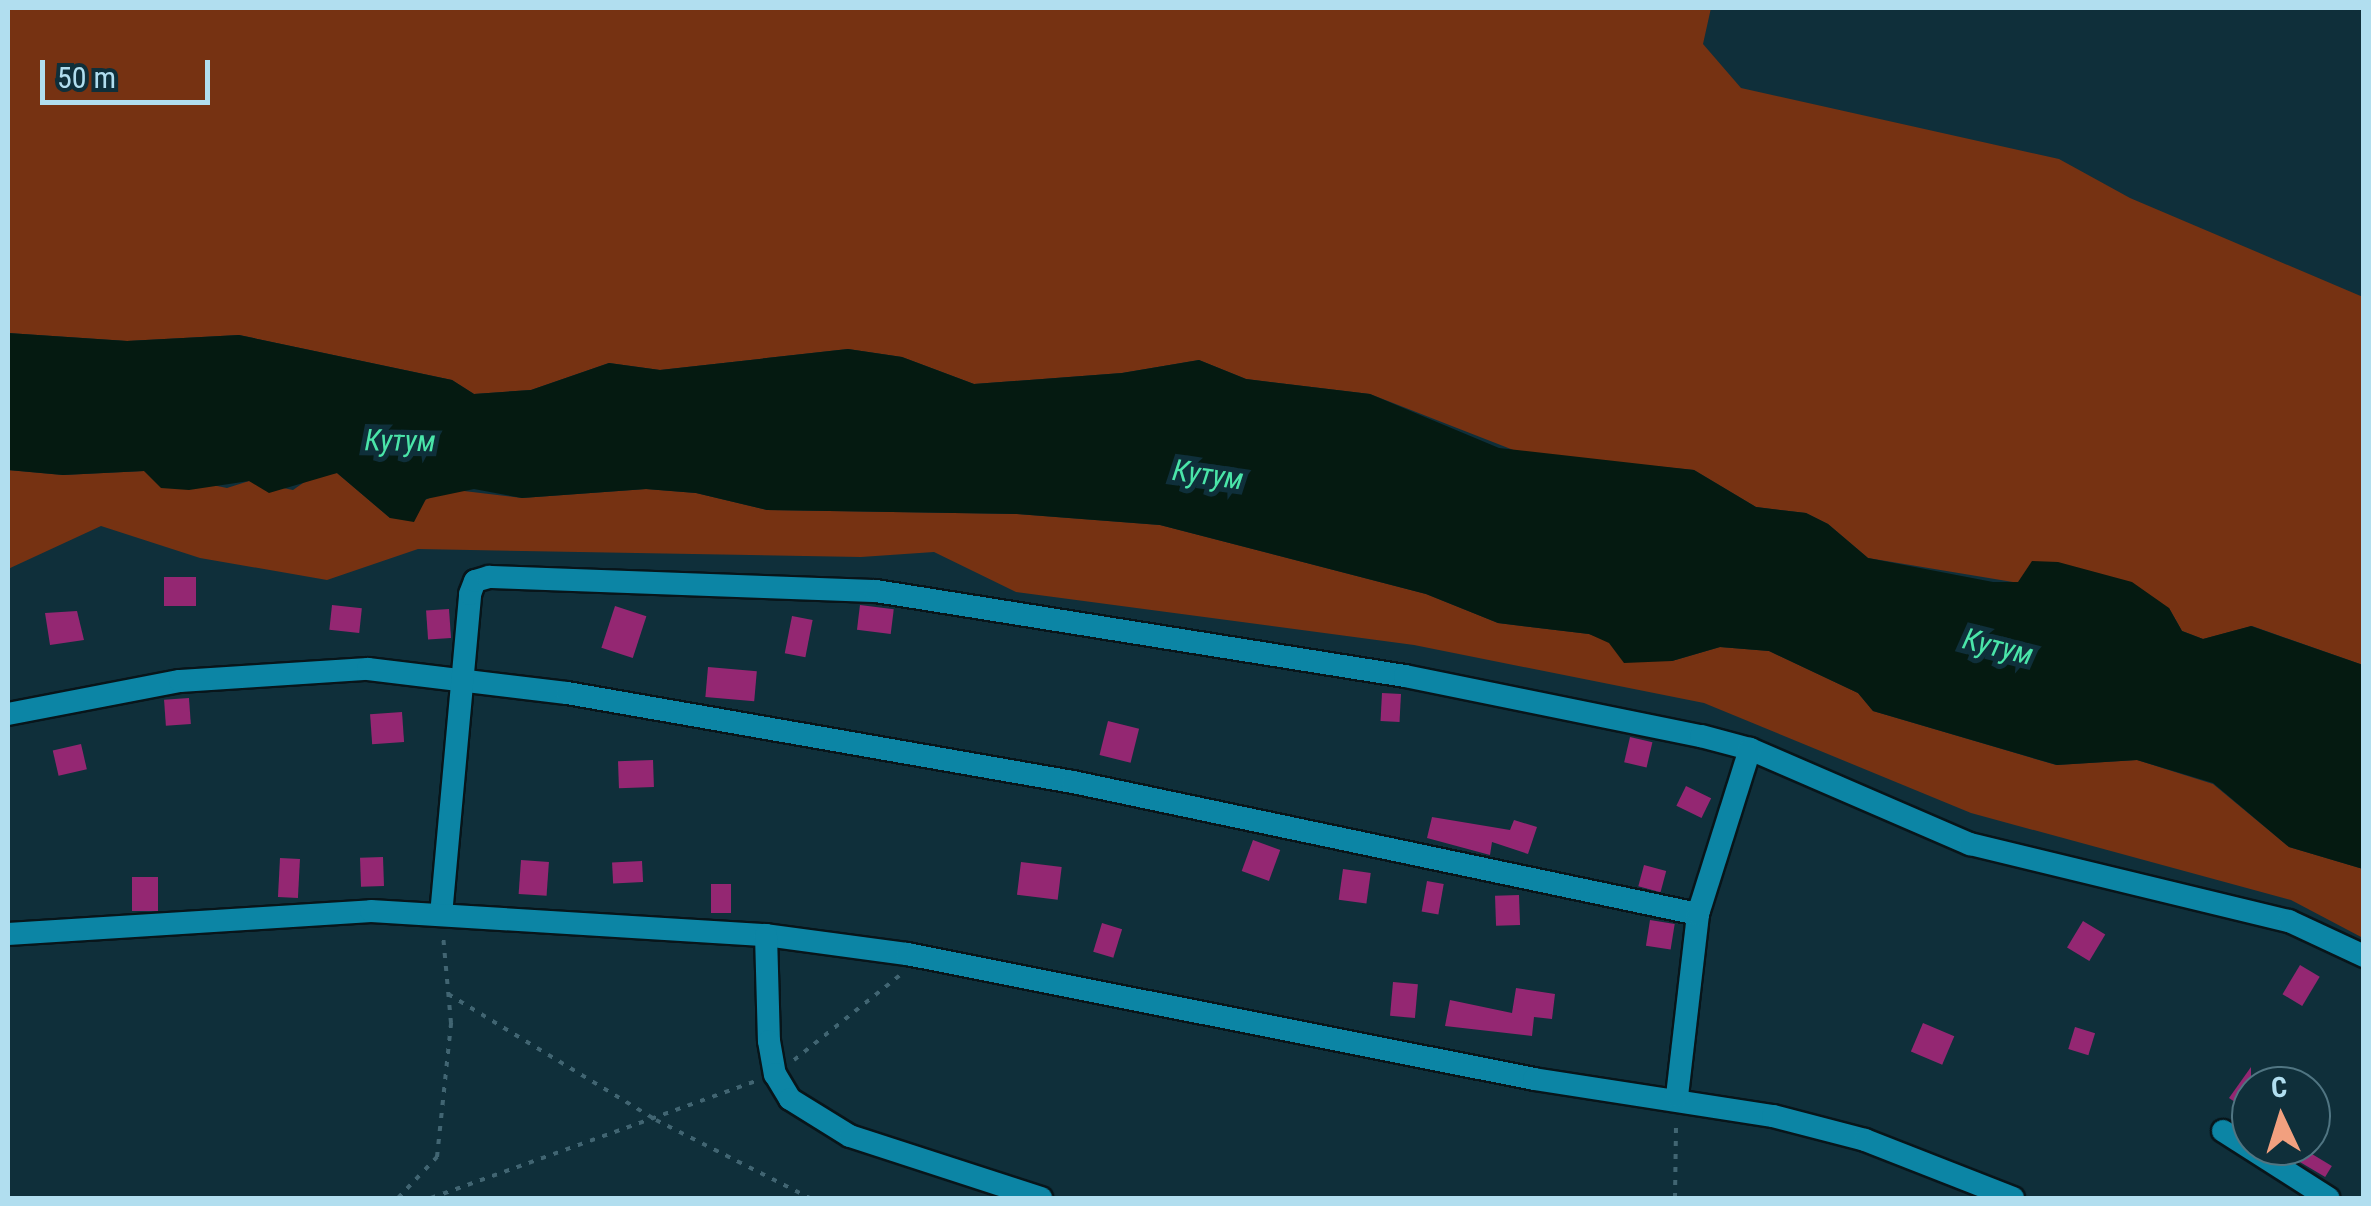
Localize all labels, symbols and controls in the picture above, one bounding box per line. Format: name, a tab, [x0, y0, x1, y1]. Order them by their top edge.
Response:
scale bar	[45, 40, 215, 102]
text: 50 m	[57, 60, 116, 95]
water label: Кутум	[364, 422, 436, 460]
water label: Кутум	[1170, 452, 1246, 498]
water label: Кутум	[1959, 621, 2037, 673]
north arrow	[2231, 1066, 2331, 1166]
text: С	[2270, 1071, 2288, 1105]

